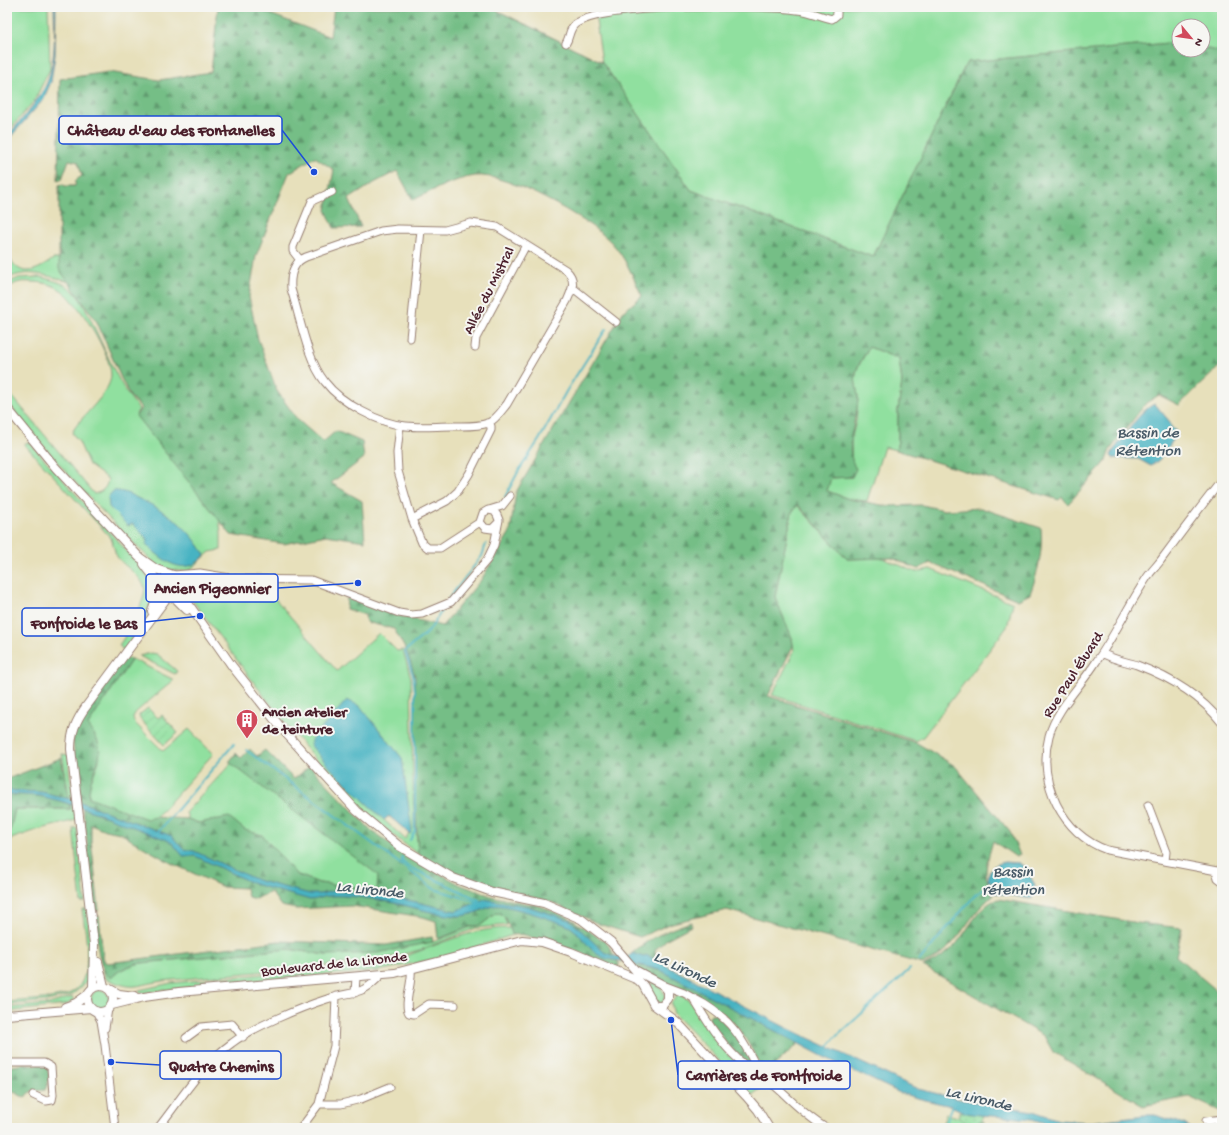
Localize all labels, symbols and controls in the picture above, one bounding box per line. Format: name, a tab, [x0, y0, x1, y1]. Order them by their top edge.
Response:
north arrow	[1171, 18, 1211, 58]
text: N	[1191, 36, 1205, 48]
callout: Château d'eau des Fontanelles	[59, 116, 282, 144]
text: Château d'eau des Fontanelles	[67, 123, 276, 142]
street label: Allée du Mistral	[460, 244, 520, 338]
water label: Bassin de Rétention	[1116, 425, 1181, 462]
callout: Ancien Pigeonnier	[146, 574, 278, 602]
text: Ancien Pigeonnier	[153, 581, 272, 600]
callout: Fonfroide le Bas	[22, 608, 145, 636]
text: Fonfroide le Bas	[30, 615, 138, 635]
street label: Rue Paul Éluard	[1039, 628, 1109, 721]
place label: Ancien atelier de teinture	[261, 704, 348, 739]
building icon: Ancien atelier de teinture	[234, 707, 260, 740]
water label: Bassin rétention	[982, 864, 1045, 901]
water label: La Lironde	[335, 879, 405, 905]
street label: Boulevard de la Lironde	[259, 948, 408, 982]
water label: La Lironde	[650, 948, 720, 994]
callout: Quatre Chemins	[160, 1051, 281, 1079]
text: Quatre Chemins	[168, 1059, 275, 1078]
callout: Carrières de Fontfroide	[678, 1061, 850, 1089]
text: Carrières de Fontfroide	[685, 1067, 843, 1087]
water label: La Lironde	[943, 1084, 1014, 1117]

